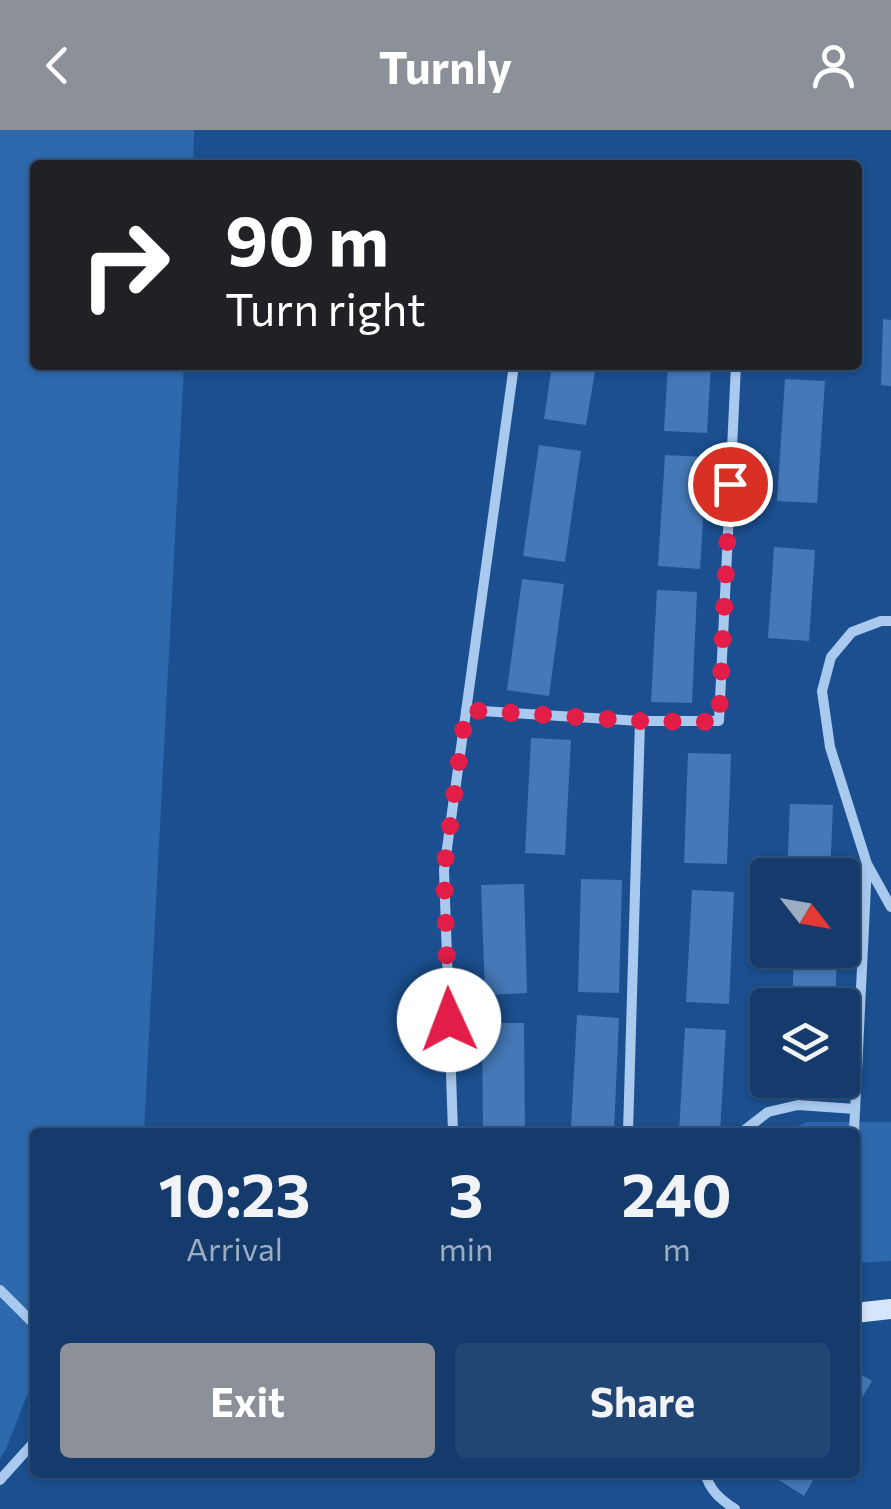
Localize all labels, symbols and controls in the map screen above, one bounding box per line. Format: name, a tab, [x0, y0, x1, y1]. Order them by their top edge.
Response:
icon: back	[30, 38, 85, 93]
text: Turnly	[379, 38, 512, 93]
icon: person	[806, 38, 861, 93]
text: 90 m	[225, 195, 389, 280]
icon: right	[60, 200, 190, 330]
text: Turn right	[225, 280, 426, 335]
pin	[688, 442, 773, 527]
icon: arrive	[703, 457, 758, 512]
north arrow	[750, 858, 860, 968]
map controls	[750, 858, 860, 1098]
position arrow	[397, 968, 501, 1072]
button: layers	[750, 988, 860, 1098]
text: 10:23	[158, 1156, 310, 1229]
text: 3	[449, 1156, 483, 1229]
text: 240	[622, 1156, 732, 1229]
text: Arrival	[186, 1228, 283, 1268]
text: min	[439, 1228, 493, 1268]
text: m	[663, 1228, 691, 1268]
button: Exit	[60, 1343, 435, 1458]
button: Share	[455, 1343, 830, 1458]

